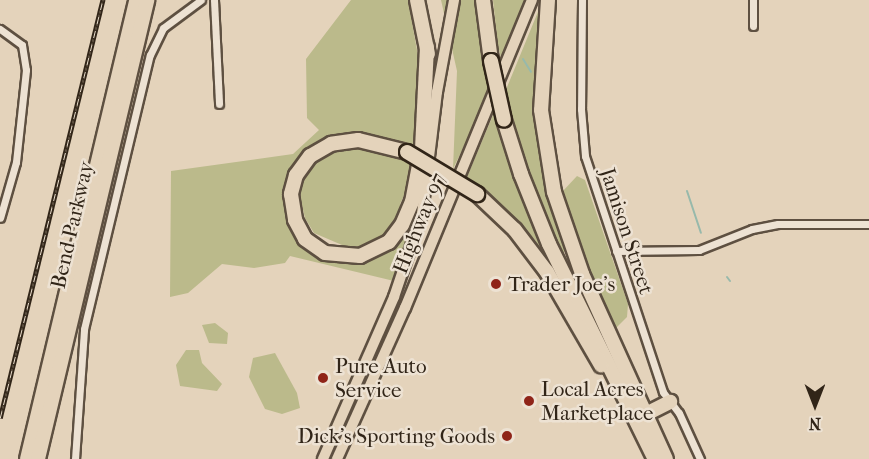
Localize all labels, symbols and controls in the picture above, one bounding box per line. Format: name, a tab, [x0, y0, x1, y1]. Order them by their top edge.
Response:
street label: Bend Parkway	[45, 159, 99, 291]
street label: Jamison Street	[595, 165, 659, 297]
street label: Highway 97	[387, 169, 451, 277]
place label: Trader Joe's	[508, 271, 615, 297]
marker: Trader Joe's	[489, 277, 503, 291]
place label: Pure Auto Service	[335, 353, 427, 403]
marker: Pure Auto Service	[316, 371, 330, 385]
north arrow	[785, 375, 845, 435]
place label: Local Acres Marketplace	[541, 376, 653, 426]
marker: Local Acres Marketplace	[522, 394, 536, 408]
text: N	[809, 414, 821, 433]
place label: Dick's Sporting Goods	[298, 423, 495, 449]
marker: Dick's Sporting Goods	[500, 429, 514, 443]

